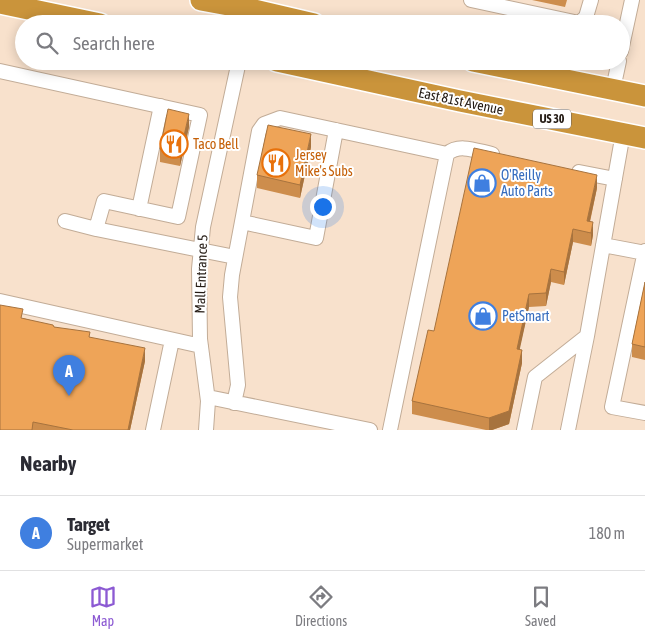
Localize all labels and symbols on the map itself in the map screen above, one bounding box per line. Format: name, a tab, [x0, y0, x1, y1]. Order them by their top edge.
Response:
street label: East 81st Avenue	[417, 84, 505, 118]
road number: US 30	[533, 110, 571, 128]
restaurant icon: Taco Bell	[159, 129, 189, 159]
place label: Taco Bell	[193, 136, 239, 152]
place label: Jersey Mike's Subs	[295, 147, 353, 179]
restaurant icon: Jersey Mike's Subs	[261, 148, 291, 178]
place label: O'Reilly Auto Parts	[501, 167, 553, 199]
shop icon: O'Reilly Auto Parts	[467, 168, 497, 198]
your location	[310, 194, 336, 220]
street label: Mall Entrance 5	[192, 234, 210, 314]
shop icon: PetSmart	[468, 301, 498, 331]
place label: PetSmart	[502, 308, 550, 324]
pin: A	[53, 355, 85, 396]

